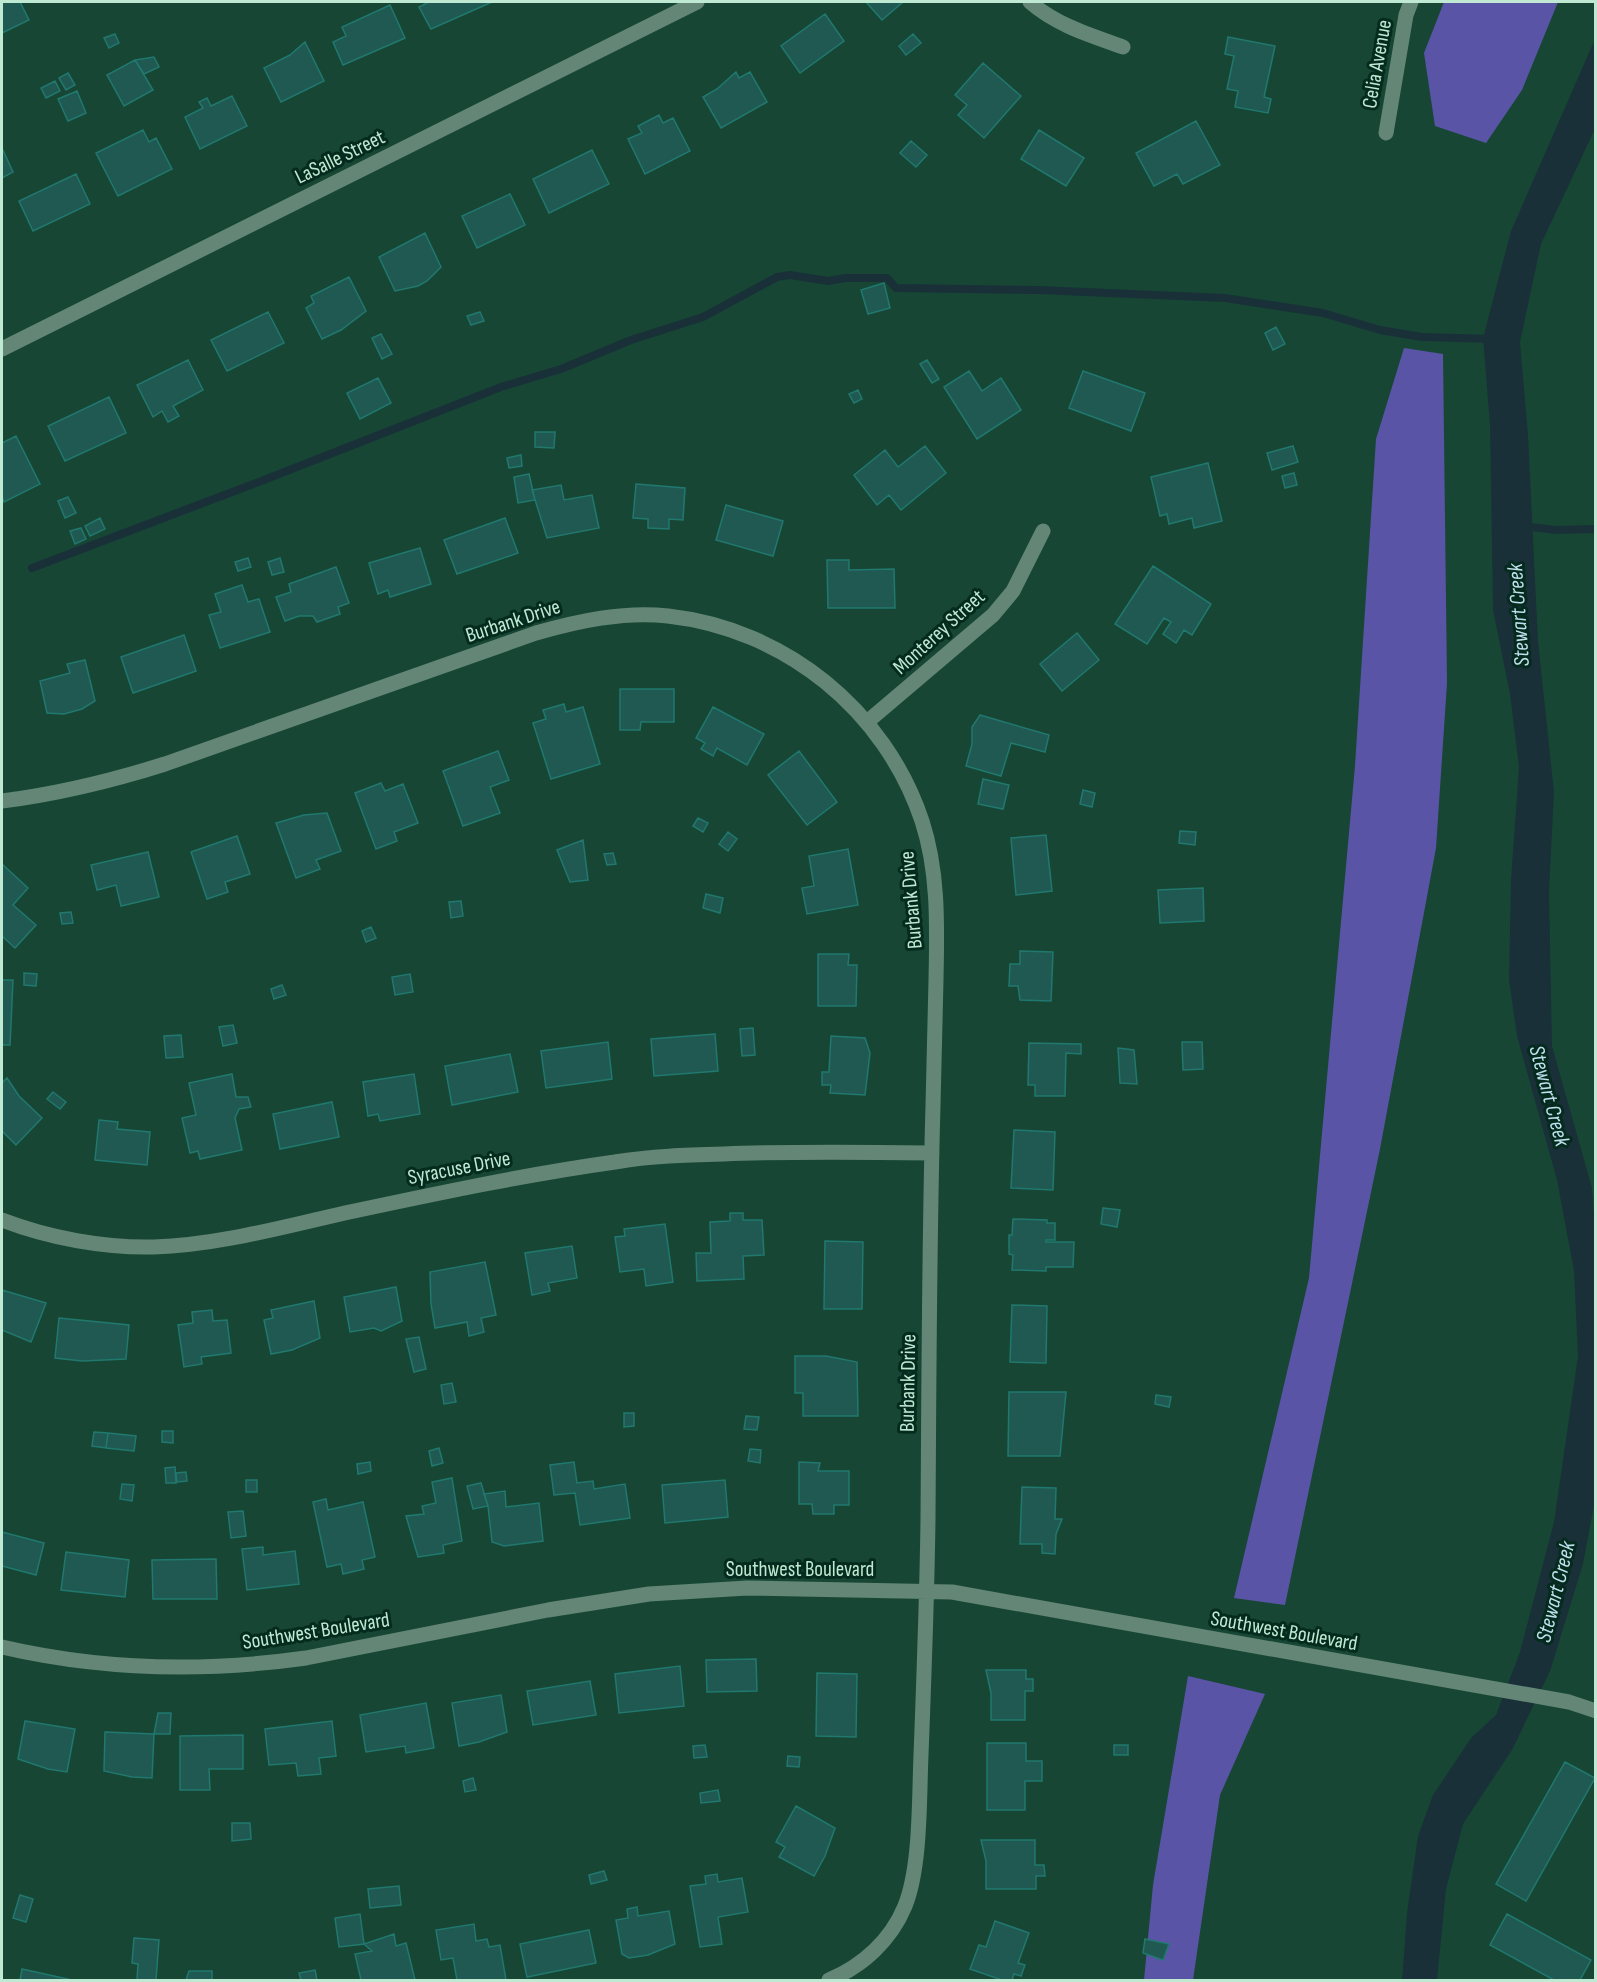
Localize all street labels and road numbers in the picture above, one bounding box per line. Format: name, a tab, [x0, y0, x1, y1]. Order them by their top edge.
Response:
street label: Celia Avenue	[1357, 18, 1397, 110]
street label: LaSalle Street	[291, 125, 389, 189]
street label: Monterey Street	[888, 584, 990, 680]
street label: Burbank Drive	[463, 594, 563, 648]
street label: Burbank Drive	[894, 850, 928, 950]
street label: Syracuse Drive	[406, 1146, 512, 1190]
street label: Burbank Drive	[895, 1334, 921, 1432]
street label: Southwest Boulevard	[726, 1557, 874, 1582]
street label: Southwest Boulevard	[1209, 1606, 1359, 1656]
street label: Southwest Boulevard	[241, 1607, 391, 1655]

